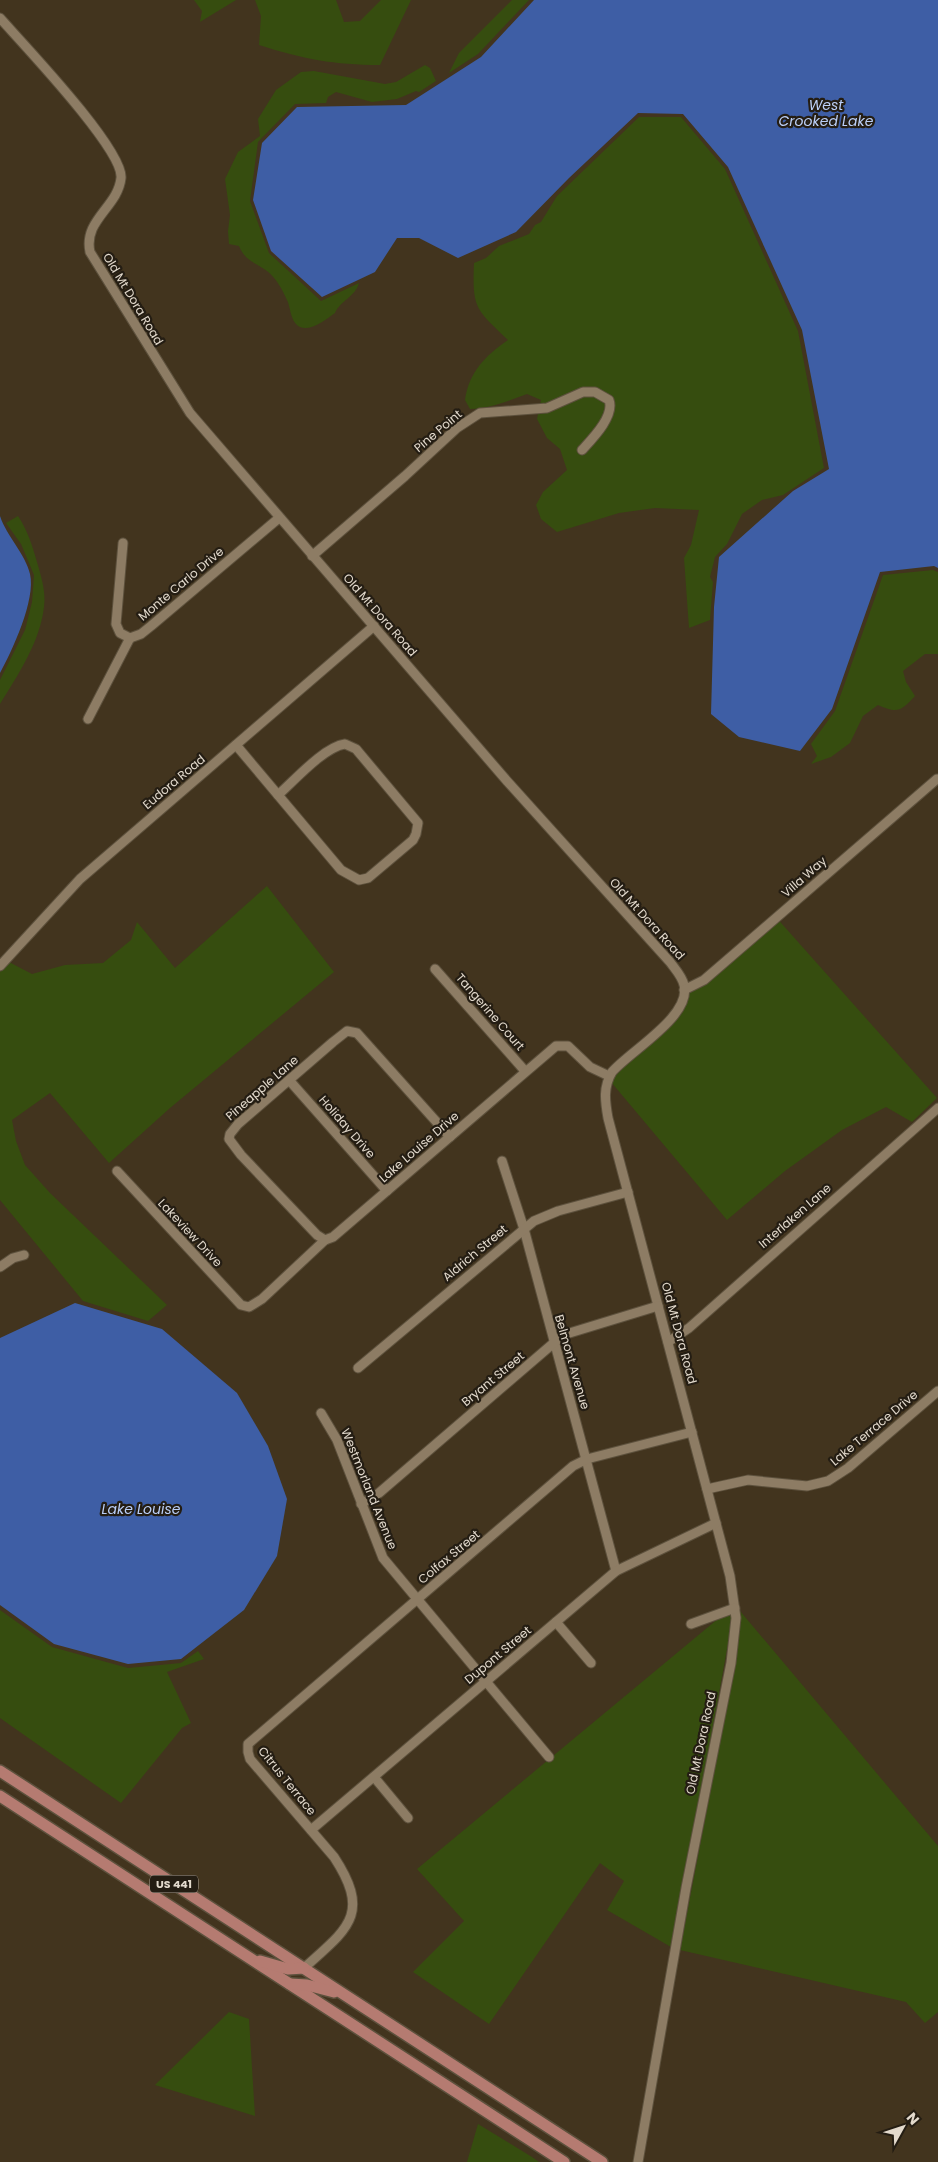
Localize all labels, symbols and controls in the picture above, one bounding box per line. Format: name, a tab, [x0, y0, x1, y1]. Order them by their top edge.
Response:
water label: West Crooked Lake	[779, 95, 874, 131]
street label: Old Mt Dora Road	[99, 249, 168, 348]
street label: Pine Point	[410, 406, 465, 456]
street label: Monte Carlo Drive	[134, 543, 227, 624]
street label: Old Mt Dora Road	[340, 570, 421, 660]
street label: Eudora Road	[139, 750, 208, 813]
street label: Villa Way	[777, 852, 830, 901]
street label: Old Mt Dora Road	[606, 874, 689, 963]
street label: Tangerine Court	[452, 969, 529, 1054]
street label: Pineapple Lane	[222, 1051, 302, 1124]
street label: Holiday Drive	[315, 1092, 379, 1162]
street label: Lake Louise Drive	[375, 1107, 462, 1186]
street label: Interlaken Lane	[755, 1179, 835, 1252]
street label: Lakeview Drive	[154, 1195, 226, 1270]
street label: Aldrich Street	[439, 1220, 511, 1285]
street label: Old Mt Dora Road	[658, 1280, 701, 1386]
street label: Belmont Avenue	[551, 1312, 594, 1411]
street label: Bryant Street	[458, 1347, 528, 1410]
street label: Lake Terrace Drive	[826, 1386, 921, 1469]
street label: Westmorland Avenue	[337, 1426, 402, 1552]
water label: Lake Louise	[102, 1499, 181, 1519]
street label: Colfax Street	[414, 1526, 483, 1588]
street label: Dupont Street	[461, 1622, 535, 1688]
street label: Old Mt Dora Road	[681, 1690, 720, 1796]
street label: Citrus Terrace	[254, 1743, 320, 1819]
road number: US 441	[150, 1876, 198, 1892]
north arrow	[878, 2102, 928, 2152]
text: N	[902, 2108, 924, 2129]

